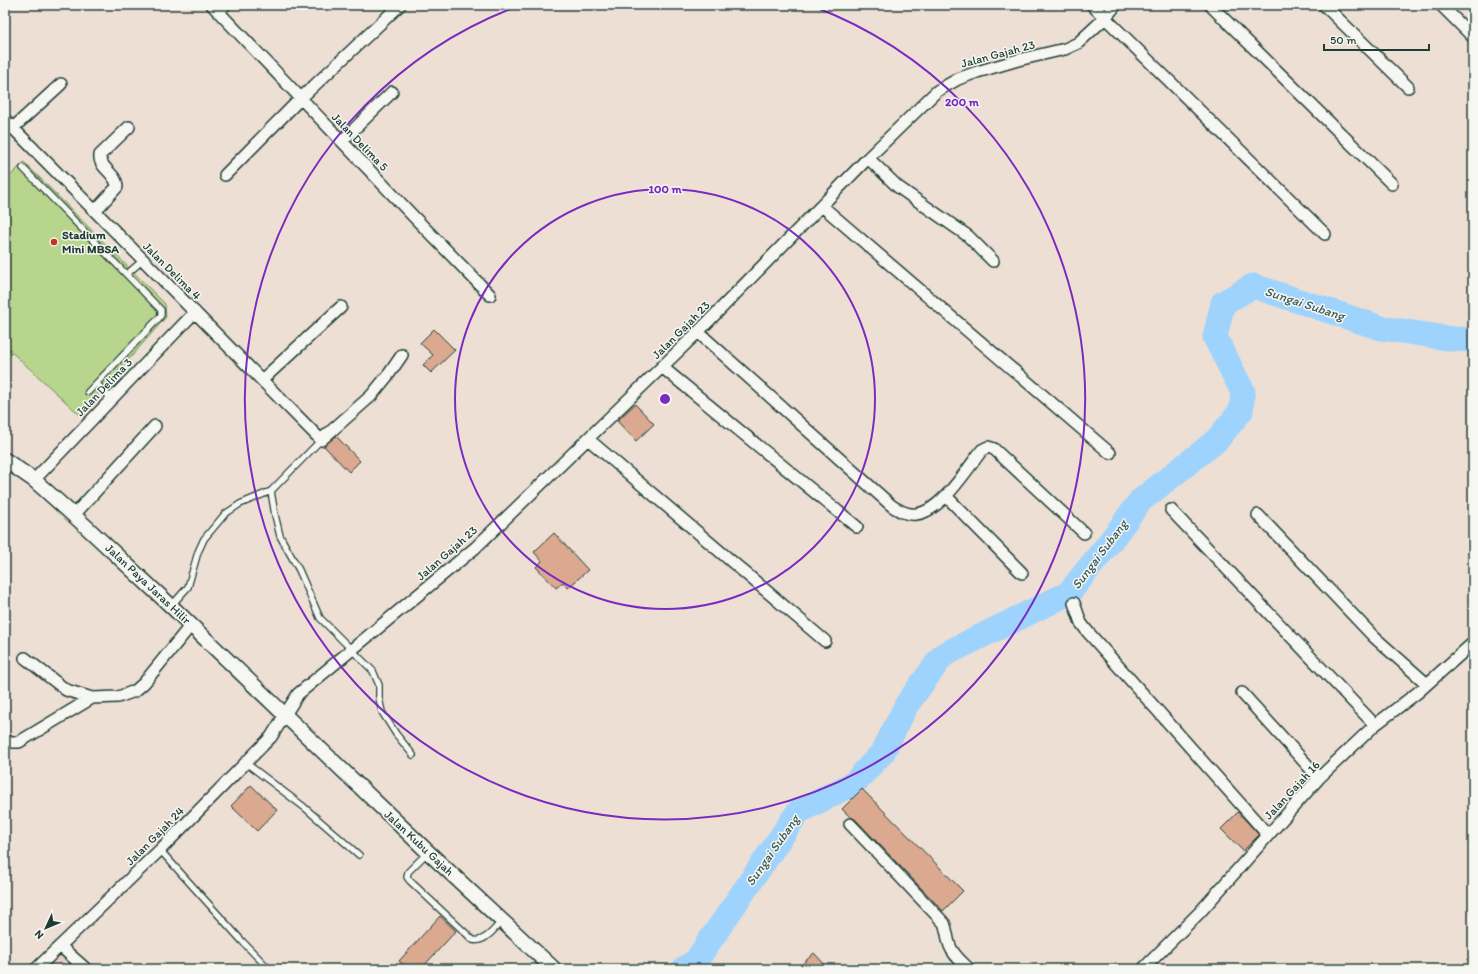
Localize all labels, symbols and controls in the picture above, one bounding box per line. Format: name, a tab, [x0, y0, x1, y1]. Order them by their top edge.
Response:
scale bar	[1324, 26, 1429, 52]
text: 50 m	[1330, 33, 1356, 47]
street label: Jalan Gajah 23	[959, 37, 1037, 71]
text: 200 m	[945, 95, 980, 109]
street label: Jalan Delima 5	[329, 110, 391, 174]
text: 100 m	[648, 182, 682, 196]
place label: Stadium Mini MBSA	[62, 228, 119, 256]
marker: Stadium Mini MBSA	[49, 237, 59, 247]
street label: Jalan Delima 4	[140, 239, 204, 303]
water label: Sungai Subang	[1263, 284, 1348, 324]
street label: Jalan Gajah 23	[649, 298, 713, 362]
street label: Jalan Delima 3	[73, 355, 136, 419]
centre of rings	[658, 392, 672, 406]
water label: Sungai Subang	[1069, 516, 1131, 592]
street label: Jalan Gajah 23	[414, 522, 481, 583]
street label: Jalan Paya Jaras Hilir	[102, 541, 194, 627]
street label: Jalan Gajah 16	[1261, 758, 1323, 822]
street label: Jalan Gajah 24	[123, 804, 187, 868]
street label: Jalan Kubu Gajah	[381, 807, 457, 879]
water label: Sungai Subang	[743, 811, 803, 888]
north arrow	[26, 908, 66, 948]
text: N	[32, 927, 46, 942]

